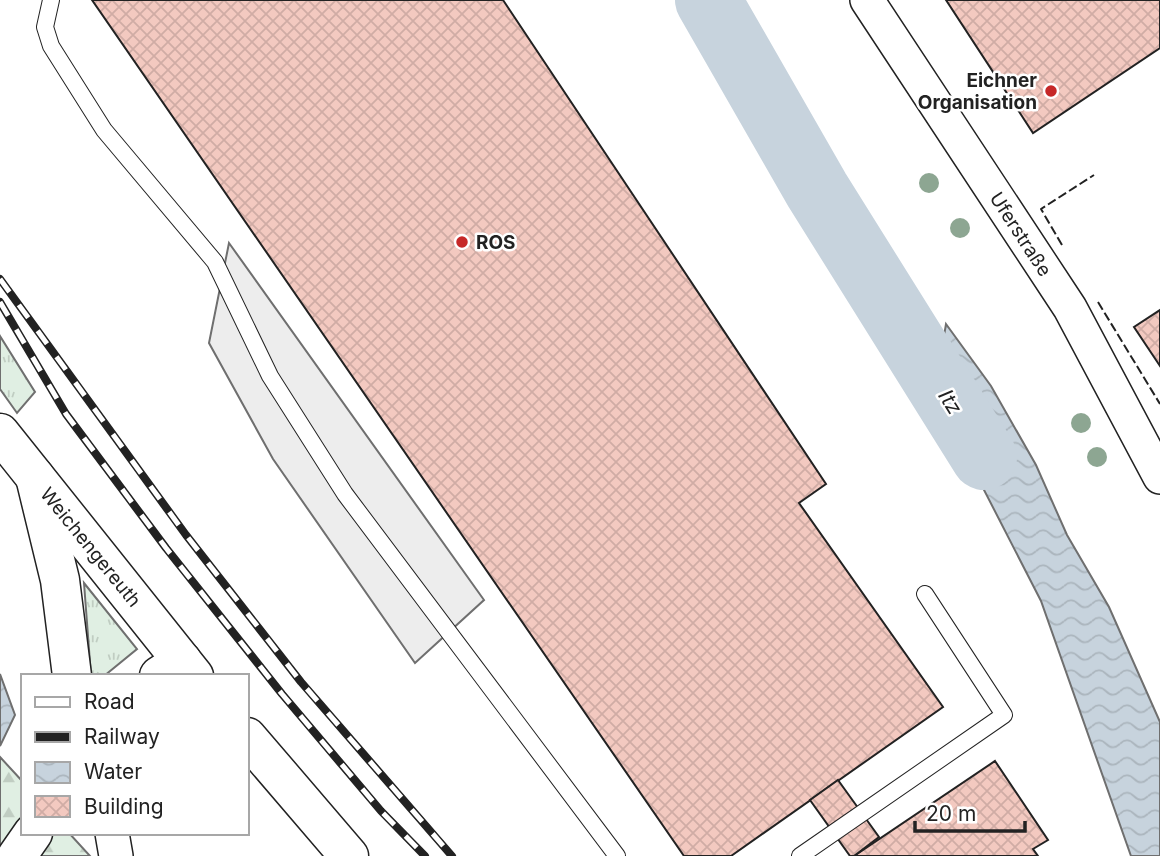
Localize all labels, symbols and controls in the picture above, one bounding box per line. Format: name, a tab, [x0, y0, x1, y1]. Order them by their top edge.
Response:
place label: Eichner Organisation	[918, 69, 1037, 114]
marker: Eichner Organisation	[1043, 83, 1059, 99]
street label: Uferstraße	[985, 188, 1056, 281]
place label: ROS	[476, 231, 516, 254]
marker: ROS	[454, 234, 470, 250]
water label: Itz	[933, 385, 968, 419]
street label: Weichengereuth	[35, 483, 146, 612]
legend	[21, 674, 248, 835]
text: Road	[84, 689, 135, 714]
text: Railway	[84, 724, 160, 749]
text: Water	[84, 759, 142, 784]
scale bar	[915, 790, 1025, 834]
text: Building	[84, 794, 164, 819]
text: 20 m	[926, 801, 976, 826]

